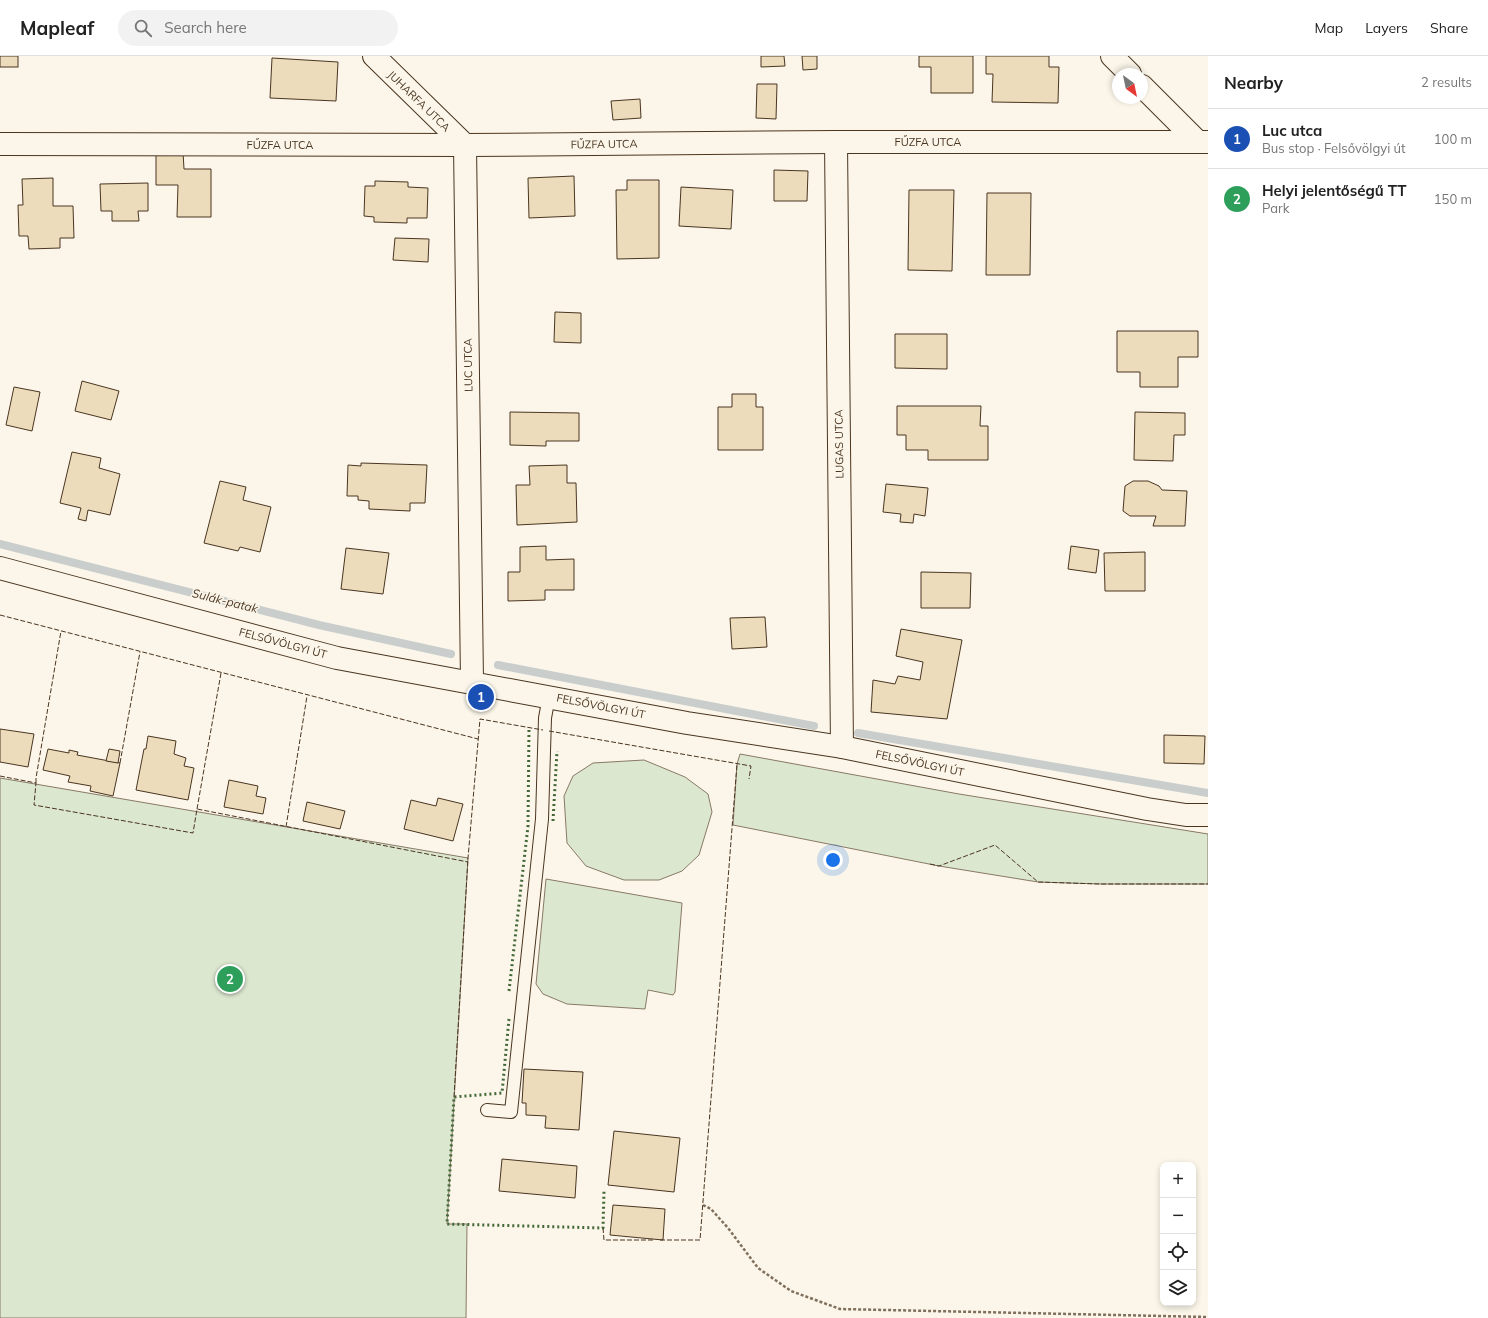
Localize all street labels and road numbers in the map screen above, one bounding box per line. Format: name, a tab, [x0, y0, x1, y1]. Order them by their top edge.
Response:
street label: JUHARFA UTCA	[385, 68, 453, 134]
street label: FŰZFA UTCA	[895, 134, 961, 149]
street label: FŰZFA UTCA	[570, 135, 638, 152]
street label: FŰZFA UTCA	[247, 137, 313, 152]
street label: LUC UTCA	[461, 338, 475, 392]
street label: LUGAS UTCA	[831, 409, 847, 479]
street label: FELSŐVÖLGYI ÚT	[238, 624, 329, 662]
street label: FELSŐVÖLGYI ÚT	[555, 690, 647, 722]
street label: FELSŐVÖLGYI ÚT	[874, 746, 966, 779]

